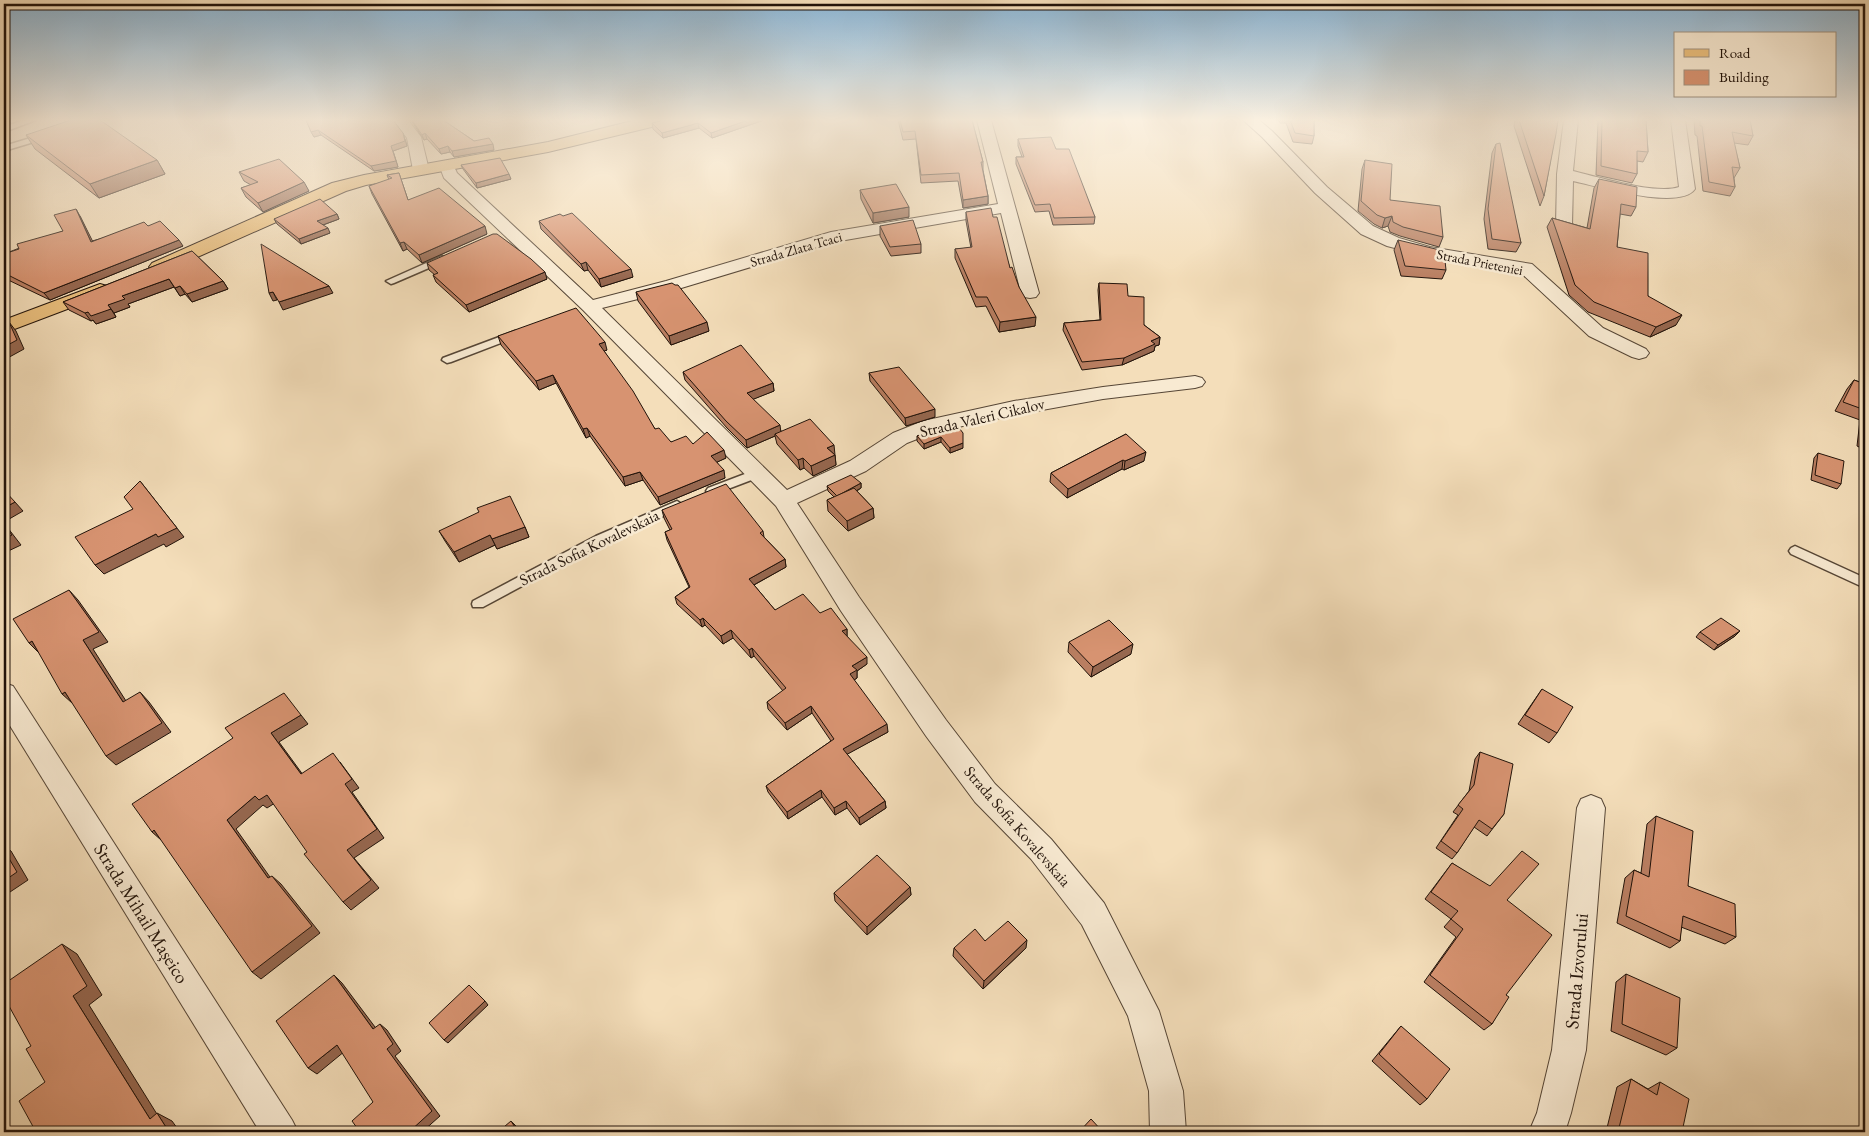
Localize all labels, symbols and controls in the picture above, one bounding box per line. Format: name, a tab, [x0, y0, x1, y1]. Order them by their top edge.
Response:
legend	[1674, 32, 1836, 98]
text: Road	[1719, 43, 1751, 62]
text: Building	[1719, 67, 1769, 86]
street label: Strada Zlata Tcaci	[748, 227, 845, 271]
street label: Strada Prieteniei	[1435, 245, 1525, 279]
street label: Strada Valeri Cikalov	[918, 393, 1048, 442]
street label: Strada Sofia Kovalevskaia	[516, 504, 663, 590]
street label: Strada Sofia Kovalevskaia	[959, 762, 1076, 892]
street label: Strada Mihail Mașeico	[88, 838, 195, 988]
street label: Strada Izvorului	[1559, 912, 1594, 1030]

